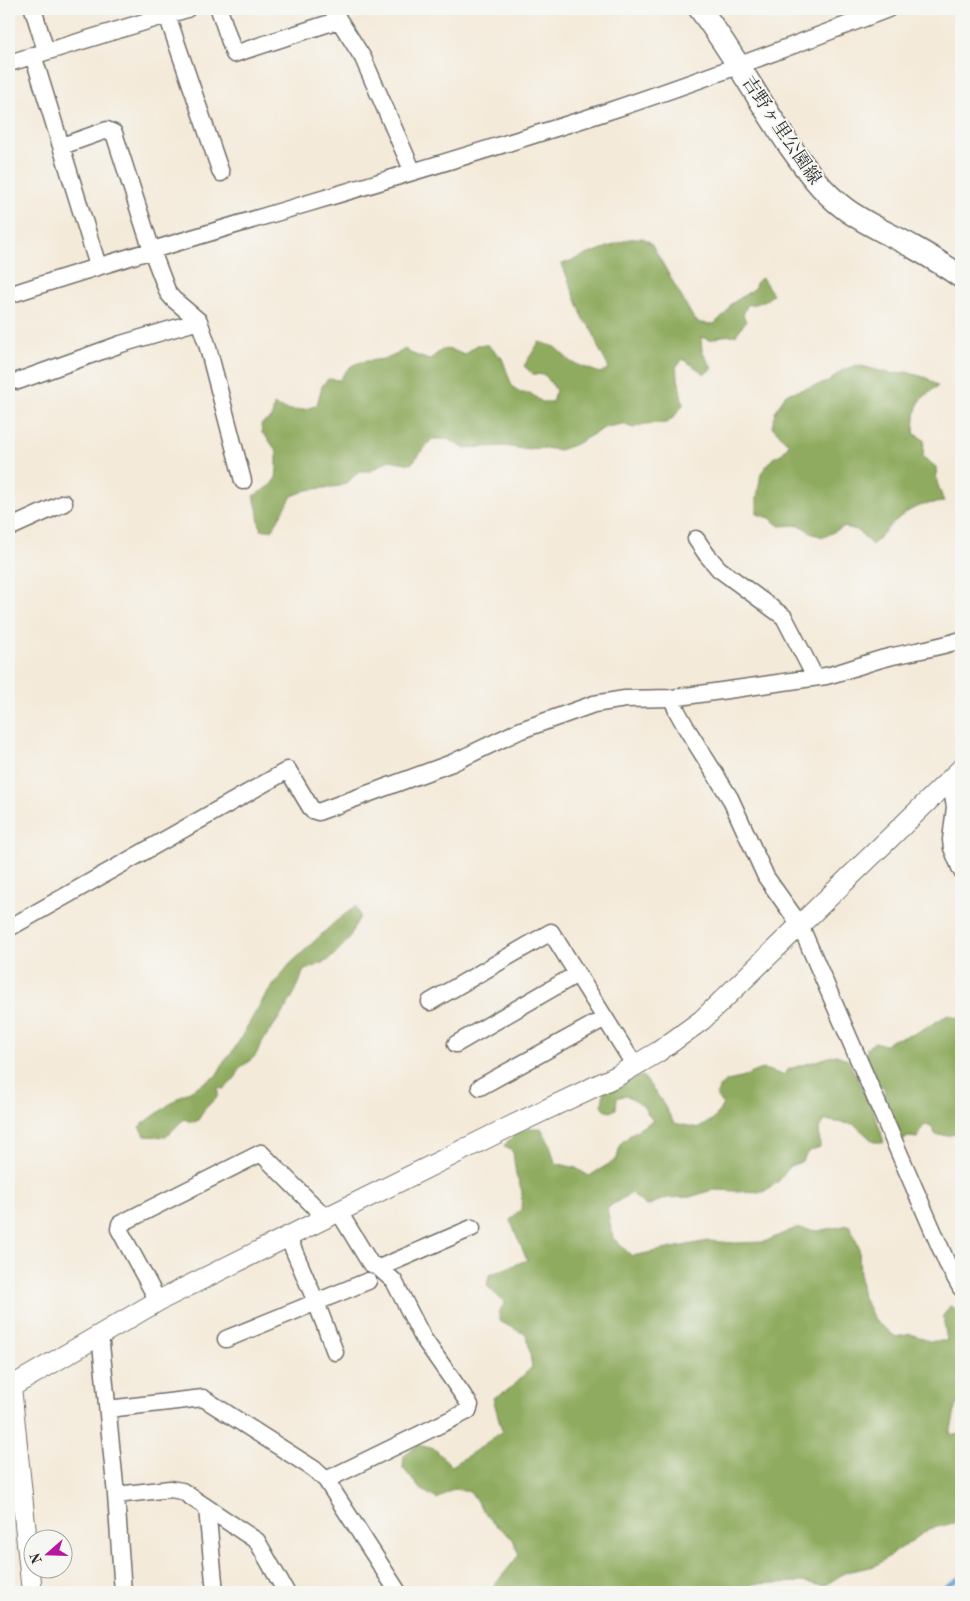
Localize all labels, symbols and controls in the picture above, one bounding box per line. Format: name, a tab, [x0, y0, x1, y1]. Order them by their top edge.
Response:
street label: 吉野ヶ里公園線	[738, 72, 826, 188]
north arrow	[22, 1528, 72, 1578]
text: N	[28, 1550, 45, 1566]

